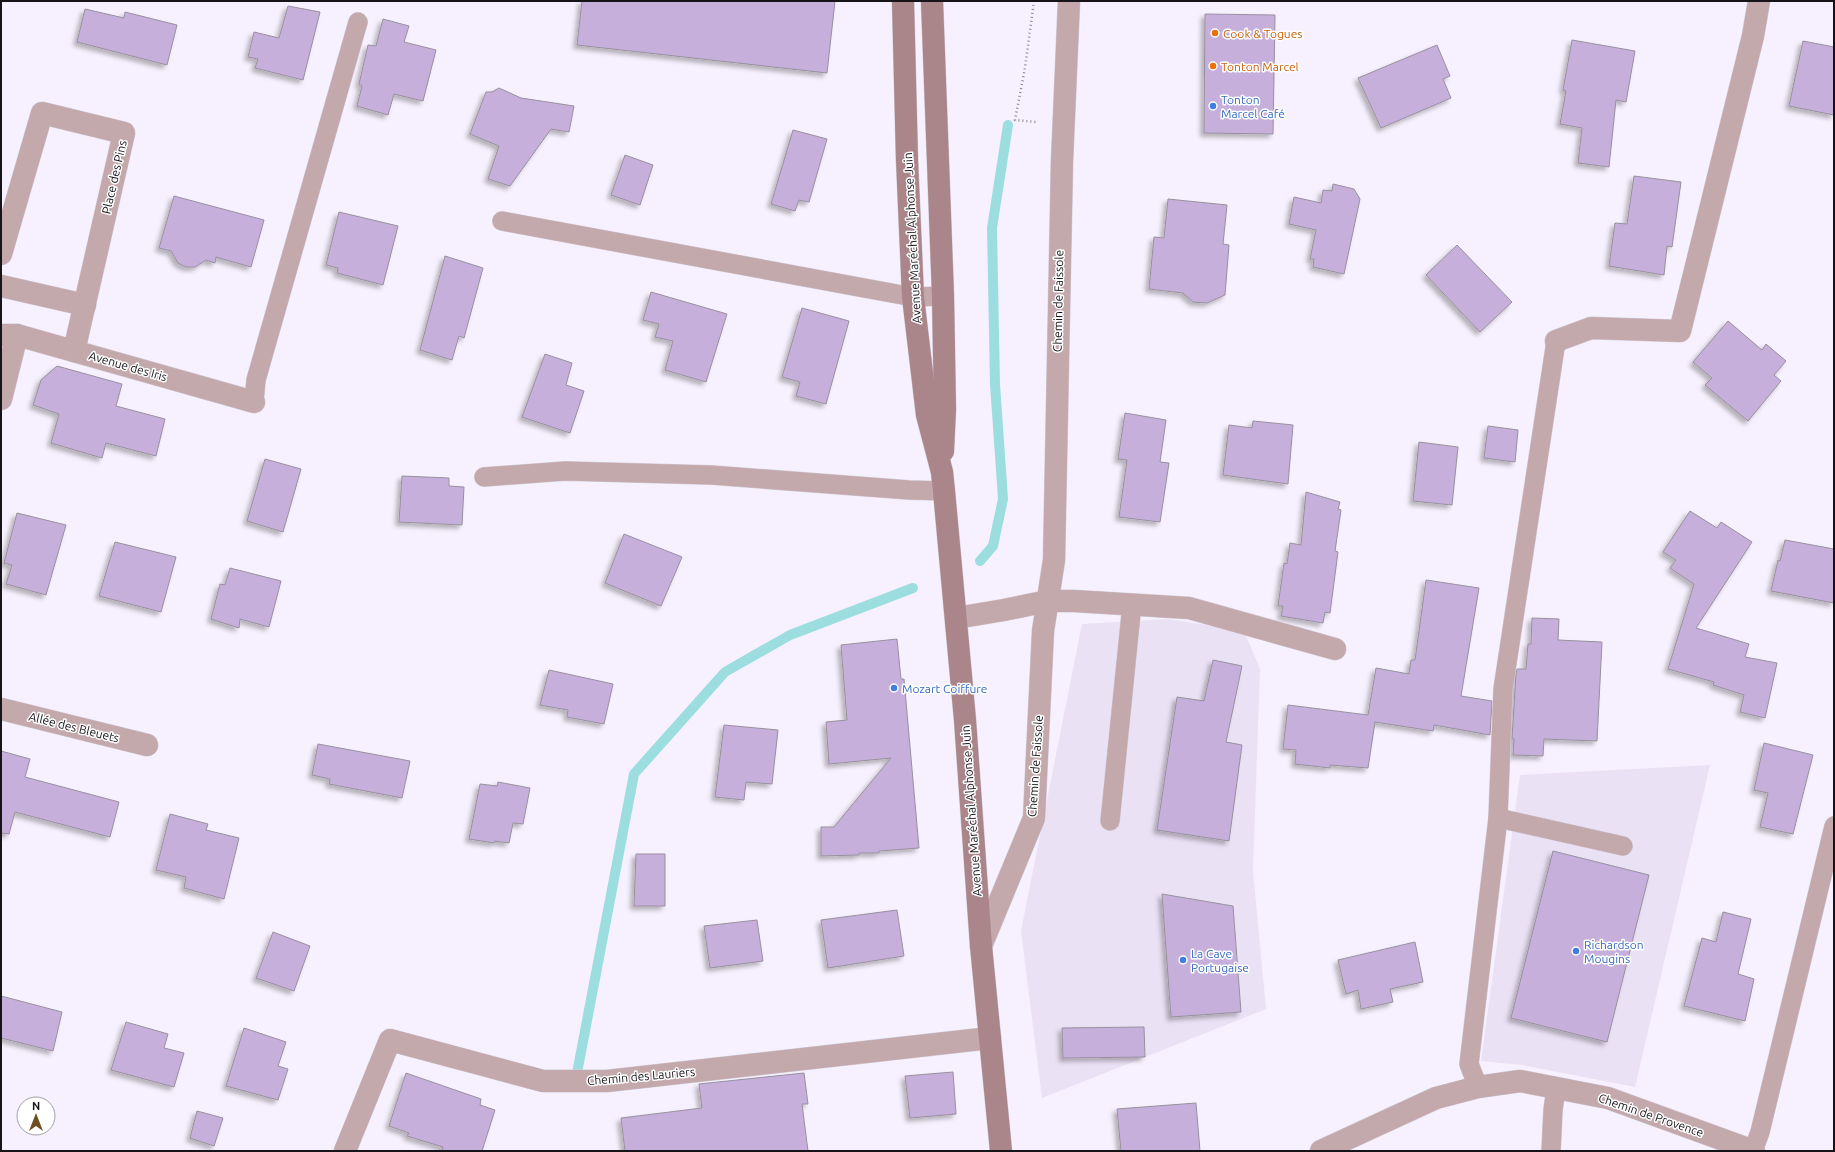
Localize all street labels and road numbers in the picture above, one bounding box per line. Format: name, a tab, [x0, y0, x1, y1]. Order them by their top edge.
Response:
street label: Place des Pins	[99, 139, 129, 215]
street label: Avenue Maréchal Alphonse Juin	[901, 152, 923, 324]
street label: Chemin de Faissole	[1051, 250, 1065, 352]
street label: Avenue des Iris	[88, 349, 168, 383]
street label: Allée des Bleuets	[28, 710, 120, 744]
street label: Chemin de Faissole	[1025, 715, 1045, 817]
street label: Avenue Maréchal Alphonse Juin	[959, 725, 983, 897]
street label: Chemin des Lauriers	[586, 1065, 696, 1087]
street label: Chemin de Provence	[1597, 1091, 1705, 1139]

